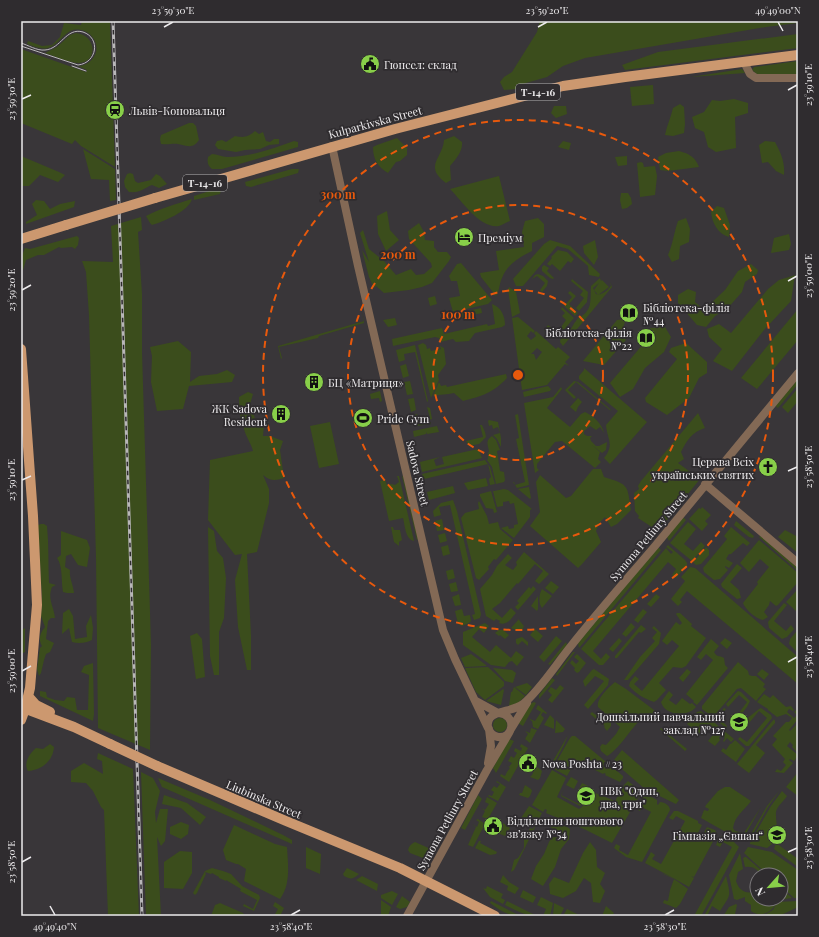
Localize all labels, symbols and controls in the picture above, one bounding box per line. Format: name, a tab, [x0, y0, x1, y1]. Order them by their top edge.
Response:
text: 23°59'30"E	[152, 3, 194, 17]
text: 23°59'20"E	[525, 3, 569, 17]
text: 49°49'00"N	[755, 3, 801, 17]
public building icon: Гюнсел: склад	[359, 53, 381, 75]
place label: Гюнсел: склад	[384, 57, 457, 72]
text: 23°59'10"E	[801, 64, 815, 106]
text: 23°59'30"E	[4, 78, 18, 120]
road number: Т-14-16	[516, 84, 560, 100]
station icon: Львів-Коновальця	[104, 99, 126, 121]
street label: Kulparkivska Street	[327, 102, 424, 142]
place label: Львів-Коновальця	[128, 103, 225, 118]
road number: Т-14-16	[183, 175, 227, 191]
text: 300 m	[321, 186, 356, 202]
hotel icon: Преміум	[453, 226, 475, 248]
place label: Преміум	[478, 230, 523, 245]
text: 200 m	[380, 246, 416, 262]
text: 23°59'00"E	[801, 254, 815, 298]
text: 23°59'20"E	[4, 268, 18, 312]
place label: Бібліотека-філія №44	[643, 300, 730, 328]
library icon: Бібліотека-філія №44	[618, 302, 640, 324]
text: 100 m	[441, 306, 475, 322]
place label: Бібліотека-філія №22	[545, 325, 632, 353]
library icon: Бібліотека-філія №22	[635, 327, 657, 349]
centre of rings	[511, 368, 525, 382]
building icon: БЦ «Матриця»	[303, 371, 325, 393]
place label: БЦ «Матриця»	[328, 375, 404, 390]
place label: ЖК Sadova Resident	[211, 401, 268, 429]
building icon: ЖК Sadova Resident	[270, 403, 292, 425]
sports icon: Pride Gym	[352, 407, 374, 429]
place label: Pride Gym	[377, 411, 429, 426]
street label: Sadova Street	[403, 439, 433, 507]
text: 23°58'50"E	[801, 446, 815, 488]
place label: Церква Всіх українських святих	[651, 454, 754, 482]
church icon: Церква Всіх українських святих	[757, 456, 779, 478]
text: 23°59'10"E	[4, 459, 18, 501]
street label: Symona Petliury Street	[606, 488, 690, 584]
text: 23°58'40"E	[801, 636, 815, 678]
text: 23°59'00"E	[4, 649, 18, 693]
place label: Дошкільний навчальний заклад №127	[596, 709, 726, 737]
school or university icon: Дошкільний навчальний заклад №127	[728, 711, 750, 733]
public building icon: Nova Poshta #23	[517, 752, 539, 774]
place label: Nova Poshta #23	[542, 756, 622, 771]
street label: Symona Petliury Street	[413, 767, 481, 873]
street label: Liubinska Street	[224, 776, 304, 822]
place label: НВК "Один, два, три"	[600, 783, 659, 811]
school or university icon: НВК "Один, два, три"	[575, 785, 597, 807]
place label: Відділення поштового зв’язку №54	[507, 813, 623, 841]
public building icon: Відділення поштового зв’язку №54	[482, 815, 504, 837]
school or university icon: Гімназія „Євшан“	[766, 824, 788, 846]
text: 23°58'30"E	[801, 826, 815, 870]
place label: Гімназія „Євшан“	[673, 828, 763, 843]
text: 23°58'50"E	[4, 841, 18, 883]
north arrow	[749, 867, 789, 907]
text: N	[751, 885, 768, 899]
text: 49°49'40"N	[33, 919, 77, 933]
text: 23°58'40"E	[270, 919, 312, 933]
text: 23°58'30"E	[643, 919, 687, 933]

